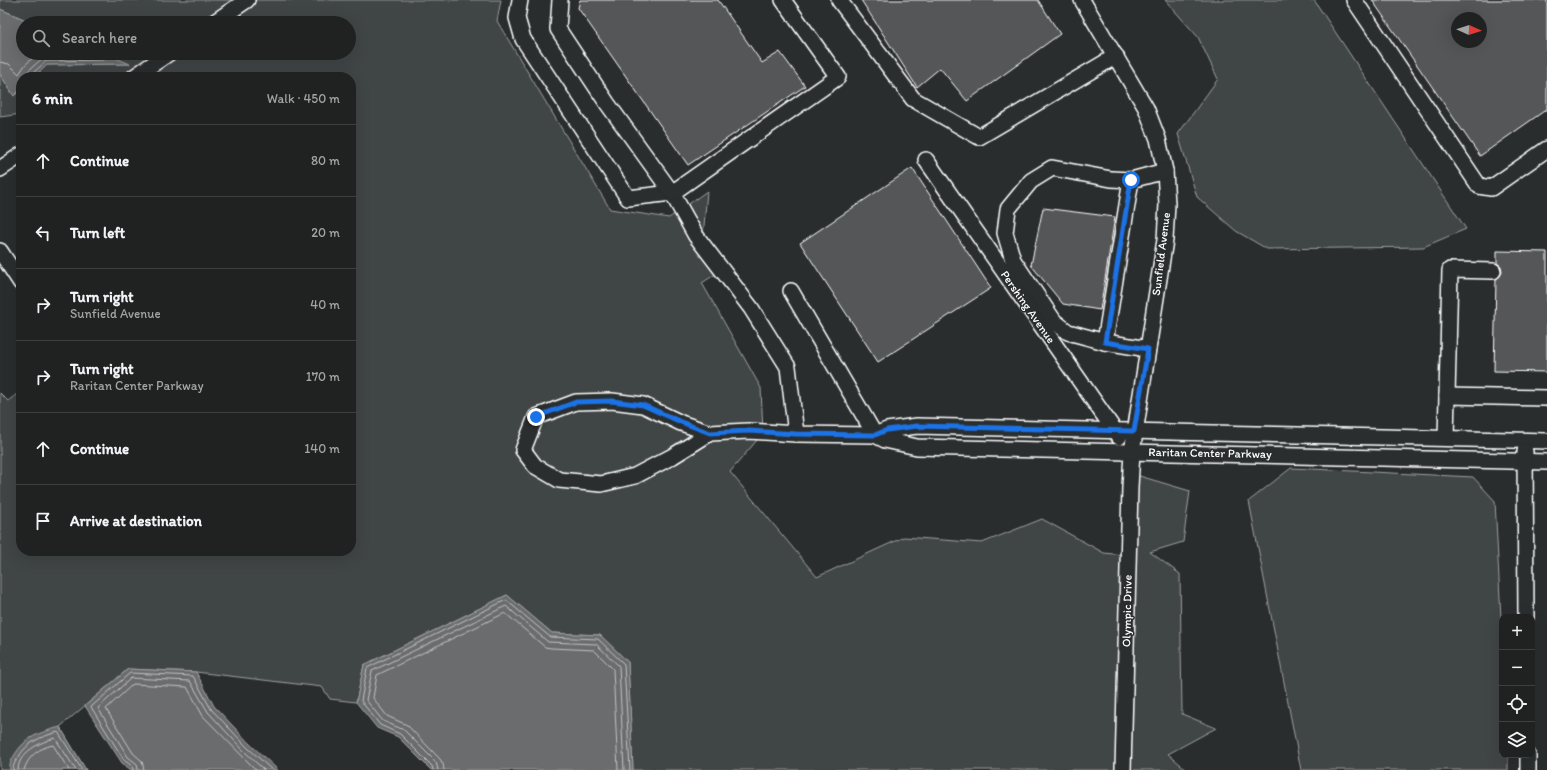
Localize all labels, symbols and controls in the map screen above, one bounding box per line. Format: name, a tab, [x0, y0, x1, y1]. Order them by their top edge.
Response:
north arrow	[1451, 12, 1487, 48]
search box	[16, 16, 356, 60]
icon: search	[30, 27, 52, 49]
text: Search here	[62, 29, 137, 47]
text: 6 min	[32, 88, 73, 108]
text: Walk · 450 m	[267, 91, 340, 106]
icon: ahead	[32, 150, 54, 172]
text: Continue	[70, 152, 129, 170]
text: 80 m	[311, 153, 340, 168]
route start	[1122, 171, 1140, 189]
street label: Sunfield Avenue	[1149, 211, 1173, 296]
icon: left	[32, 222, 54, 244]
text: Turn left	[70, 224, 125, 242]
text: 20 m	[311, 225, 340, 240]
street label: Pershing Avenue	[998, 268, 1058, 346]
text: Turn right	[70, 288, 134, 306]
icon: right	[32, 294, 54, 316]
text: 40 m	[310, 297, 340, 312]
text: Sunfield Avenue	[70, 306, 161, 321]
text: Turn right	[70, 360, 134, 378]
icon: right	[32, 366, 54, 388]
text: 170 m	[306, 369, 340, 384]
text: Raritan Center Parkway	[70, 378, 204, 393]
route end	[527, 408, 545, 426]
icon: ahead	[32, 438, 54, 460]
text: Continue	[70, 440, 129, 458]
text: 140 m	[304, 441, 340, 456]
street label: Raritan Center Parkway	[1148, 445, 1272, 461]
icon: arrive	[32, 510, 54, 532]
text: Arrive at destination	[70, 512, 202, 530]
street label: Olympic Drive	[1119, 574, 1135, 647]
map controls	[1499, 614, 1535, 758]
button: +	[1499, 614, 1535, 650]
button: −	[1499, 650, 1535, 686]
button: locate	[1499, 686, 1535, 722]
button: layers	[1499, 722, 1535, 758]

